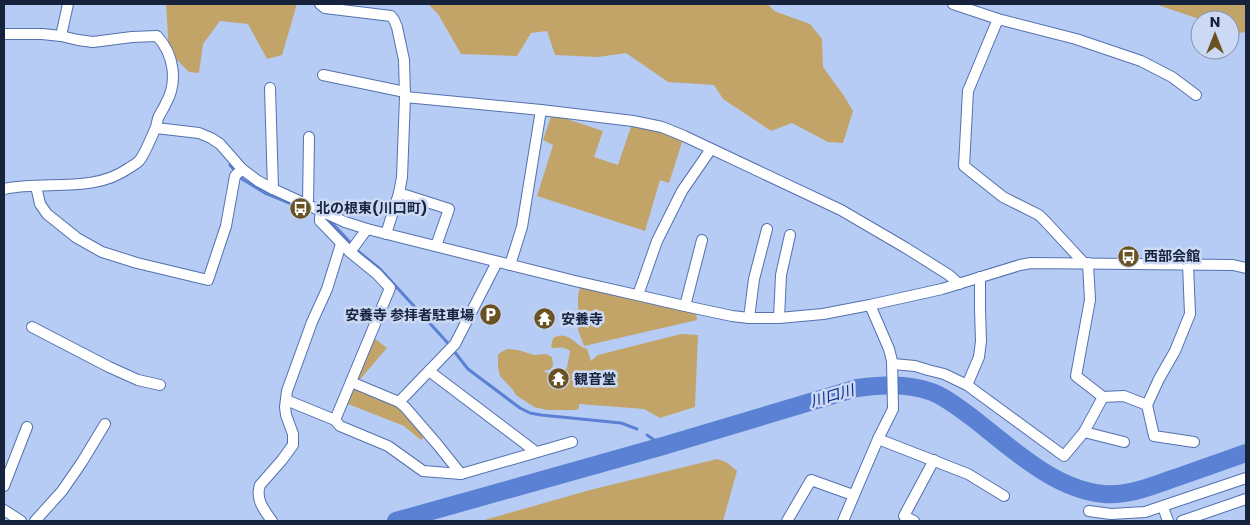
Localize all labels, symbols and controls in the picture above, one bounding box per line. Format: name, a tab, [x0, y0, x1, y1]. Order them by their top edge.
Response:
north arrow	[1190, 10, 1240, 60]
text: N	[1210, 12, 1220, 32]
bus stop icon: 北の根東(川口町)	[288, 196, 312, 220]
place label: 北の根東(川口町)	[316, 198, 427, 218]
bus stop icon: 西部会館	[1116, 244, 1140, 268]
place label: 西部会館	[1144, 246, 1200, 266]
parking icon: 安養寺 参拝者駐車場	[478, 303, 502, 327]
place label: 安養寺 参拝者駐車場	[345, 305, 474, 325]
temple icon: 安養寺	[533, 307, 557, 331]
place label: 安養寺	[561, 309, 603, 329]
temple icon: 観音堂	[546, 367, 570, 391]
place label: 観音堂	[574, 369, 616, 389]
water label: 川口川	[807, 379, 858, 412]

